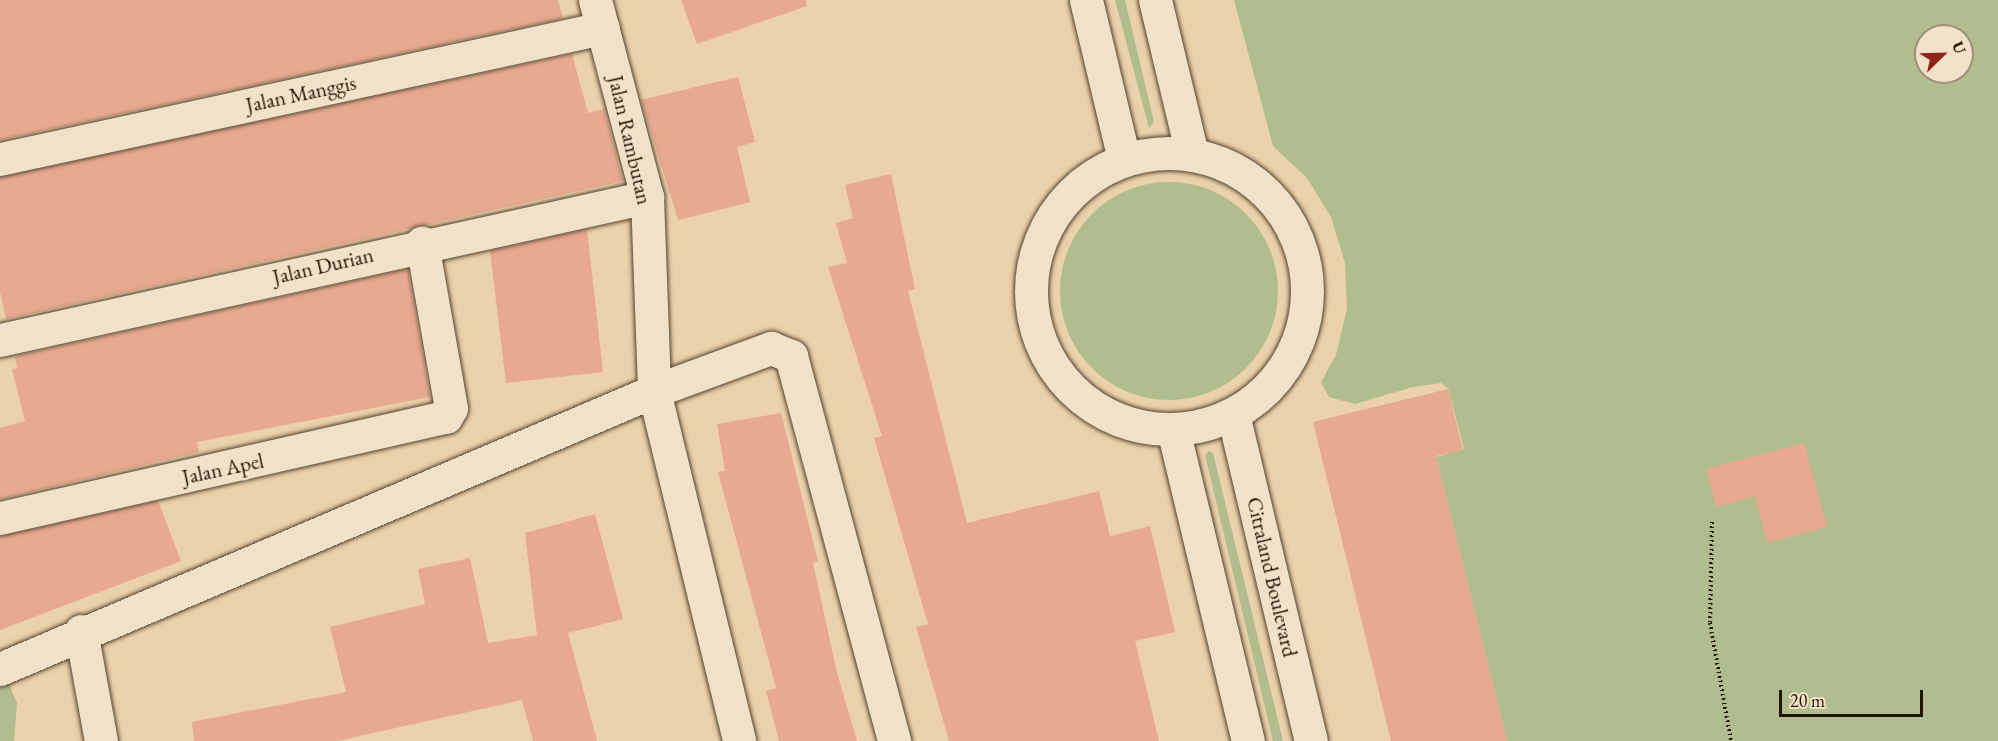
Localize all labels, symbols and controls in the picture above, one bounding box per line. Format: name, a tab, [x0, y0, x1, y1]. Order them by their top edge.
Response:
north arrow	[1914, 24, 1974, 84]
text: U	[1947, 38, 1971, 57]
street label: Jalan Manggis	[243, 70, 359, 118]
street label: Jalan Rambutan	[603, 73, 657, 207]
street label: Jalan Durian	[270, 242, 376, 290]
street label: Jalan Apel	[180, 448, 266, 490]
street label: Citraland Boulevard	[1241, 495, 1303, 659]
scale bar	[1782, 678, 1926, 716]
text: 20 m	[1790, 689, 1825, 712]

